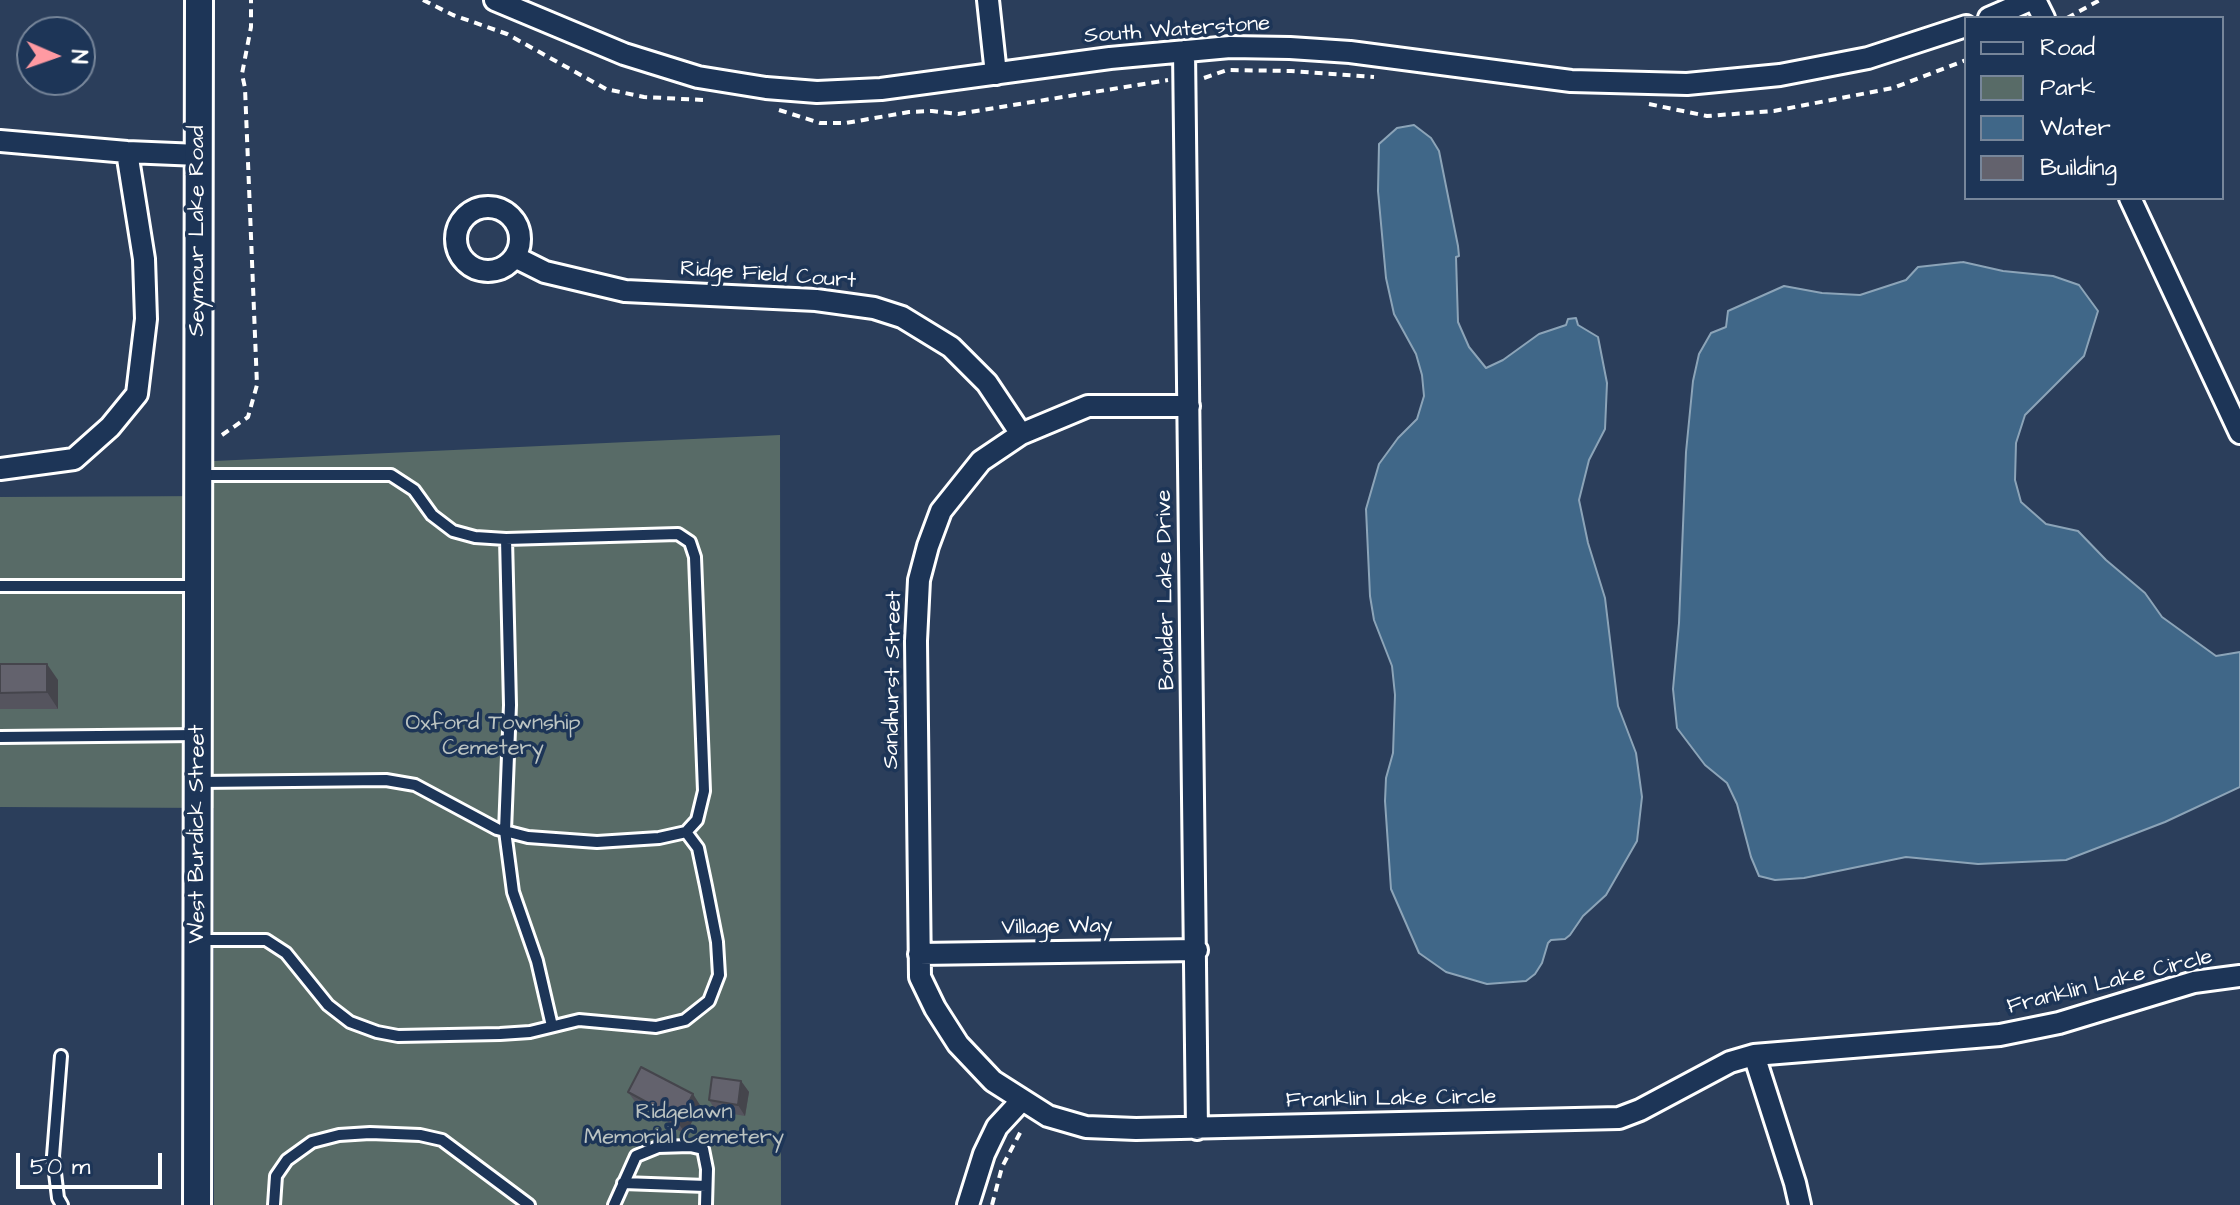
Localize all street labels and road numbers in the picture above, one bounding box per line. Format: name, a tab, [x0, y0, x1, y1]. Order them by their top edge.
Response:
street label: South Waterstone	[1083, 11, 1271, 51]
street label: Seymour Lake Road	[185, 126, 211, 336]
street label: Ridge Field Court	[679, 257, 857, 295]
street label: Boulder Lake Drive	[1152, 490, 1182, 690]
street label: Sandhurst Street	[879, 591, 909, 769]
street label: West Burdick Street	[185, 724, 211, 944]
street label: Village Way	[1001, 914, 1113, 942]
street label: Franklin Lake Circle	[2005, 945, 2215, 1021]
street label: Franklin Lake Circle	[1285, 1085, 1497, 1115]

